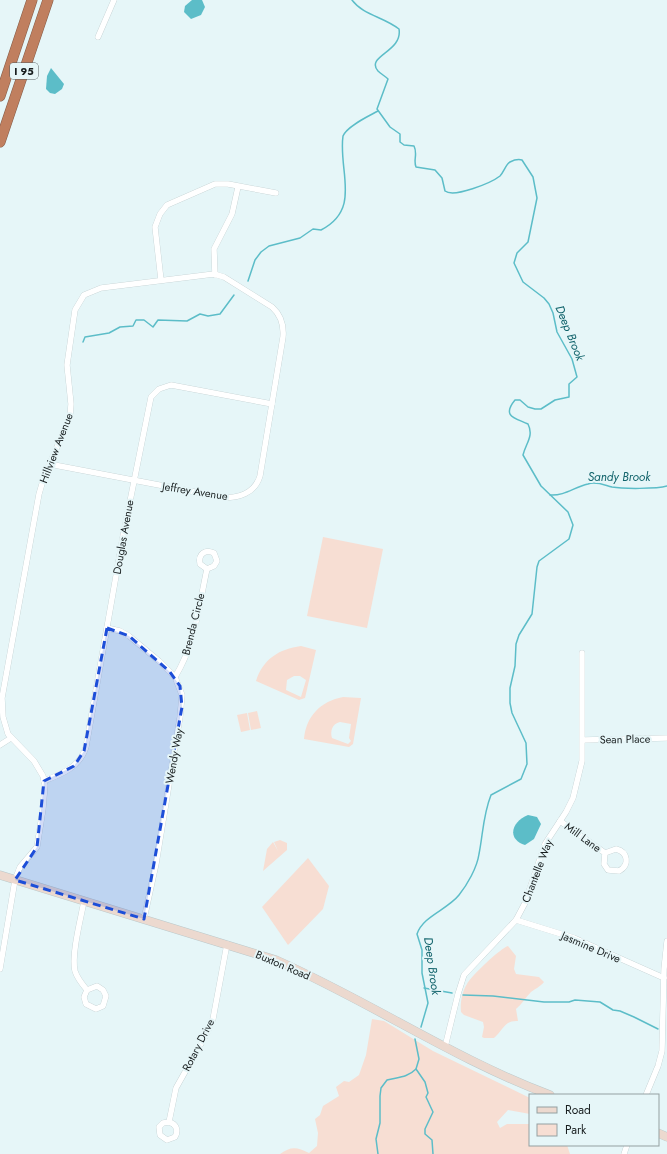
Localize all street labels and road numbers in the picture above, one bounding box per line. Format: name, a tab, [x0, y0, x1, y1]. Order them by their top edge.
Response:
road number: I 95	[10, 63, 38, 79]
street label: Hillview Avenue	[35, 410, 77, 485]
street label: Jeffrey Avenue	[159, 478, 229, 504]
street label: Douglas Avenue	[109, 498, 137, 575]
street label: Brenda Circle	[178, 591, 209, 657]
street label: Wendy Way	[161, 727, 187, 785]
street label: Sean Place	[599, 731, 651, 747]
street label: Mill Lane	[561, 818, 605, 856]
street label: Chantelle Way	[518, 837, 556, 905]
street label: Jasmine Drive	[557, 927, 623, 967]
street label: Buxton Road	[253, 946, 313, 984]
street label: Rotary Drive	[178, 1016, 218, 1074]

